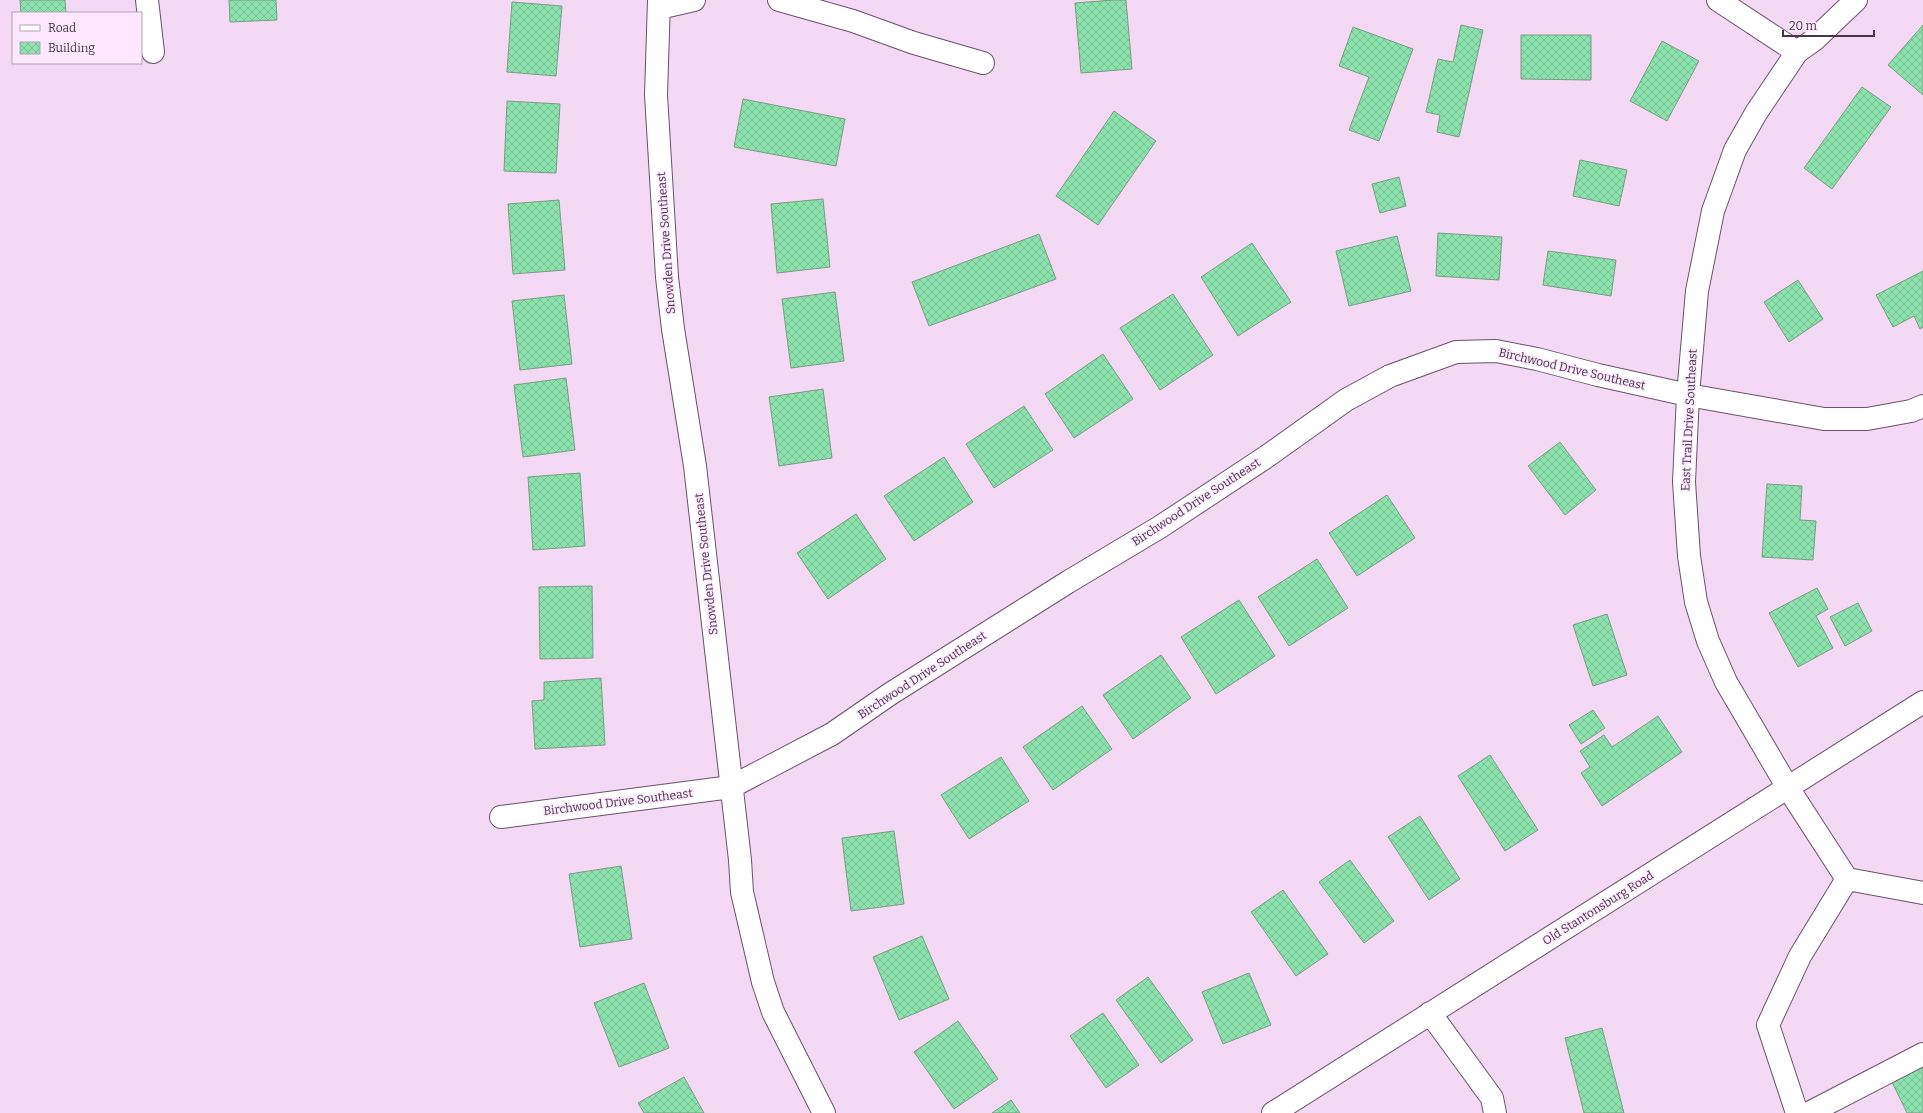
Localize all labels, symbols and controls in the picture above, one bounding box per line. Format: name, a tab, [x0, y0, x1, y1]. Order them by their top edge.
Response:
legend	[12, 12, 142, 64]
scale bar	[1783, 12, 1874, 38]
text: 20 m	[1789, 19, 1818, 33]
text: Road	[48, 21, 76, 35]
text: Building	[48, 41, 95, 55]
street label: Snowden Drive Southeast	[654, 171, 678, 315]
street label: Birchwood Drive Southeast	[1497, 345, 1647, 393]
street label: East Trail Drive Southeast	[1678, 348, 1700, 491]
street label: Birchwood Drive Southeast	[1129, 455, 1263, 549]
street label: Snowden Drive Southeast	[692, 492, 720, 636]
street label: Birchwood Drive Southeast	[855, 628, 989, 722]
street label: Birchwood Drive Southeast	[543, 786, 694, 818]
street label: Old Stantonsburg Road	[1540, 868, 1656, 948]

